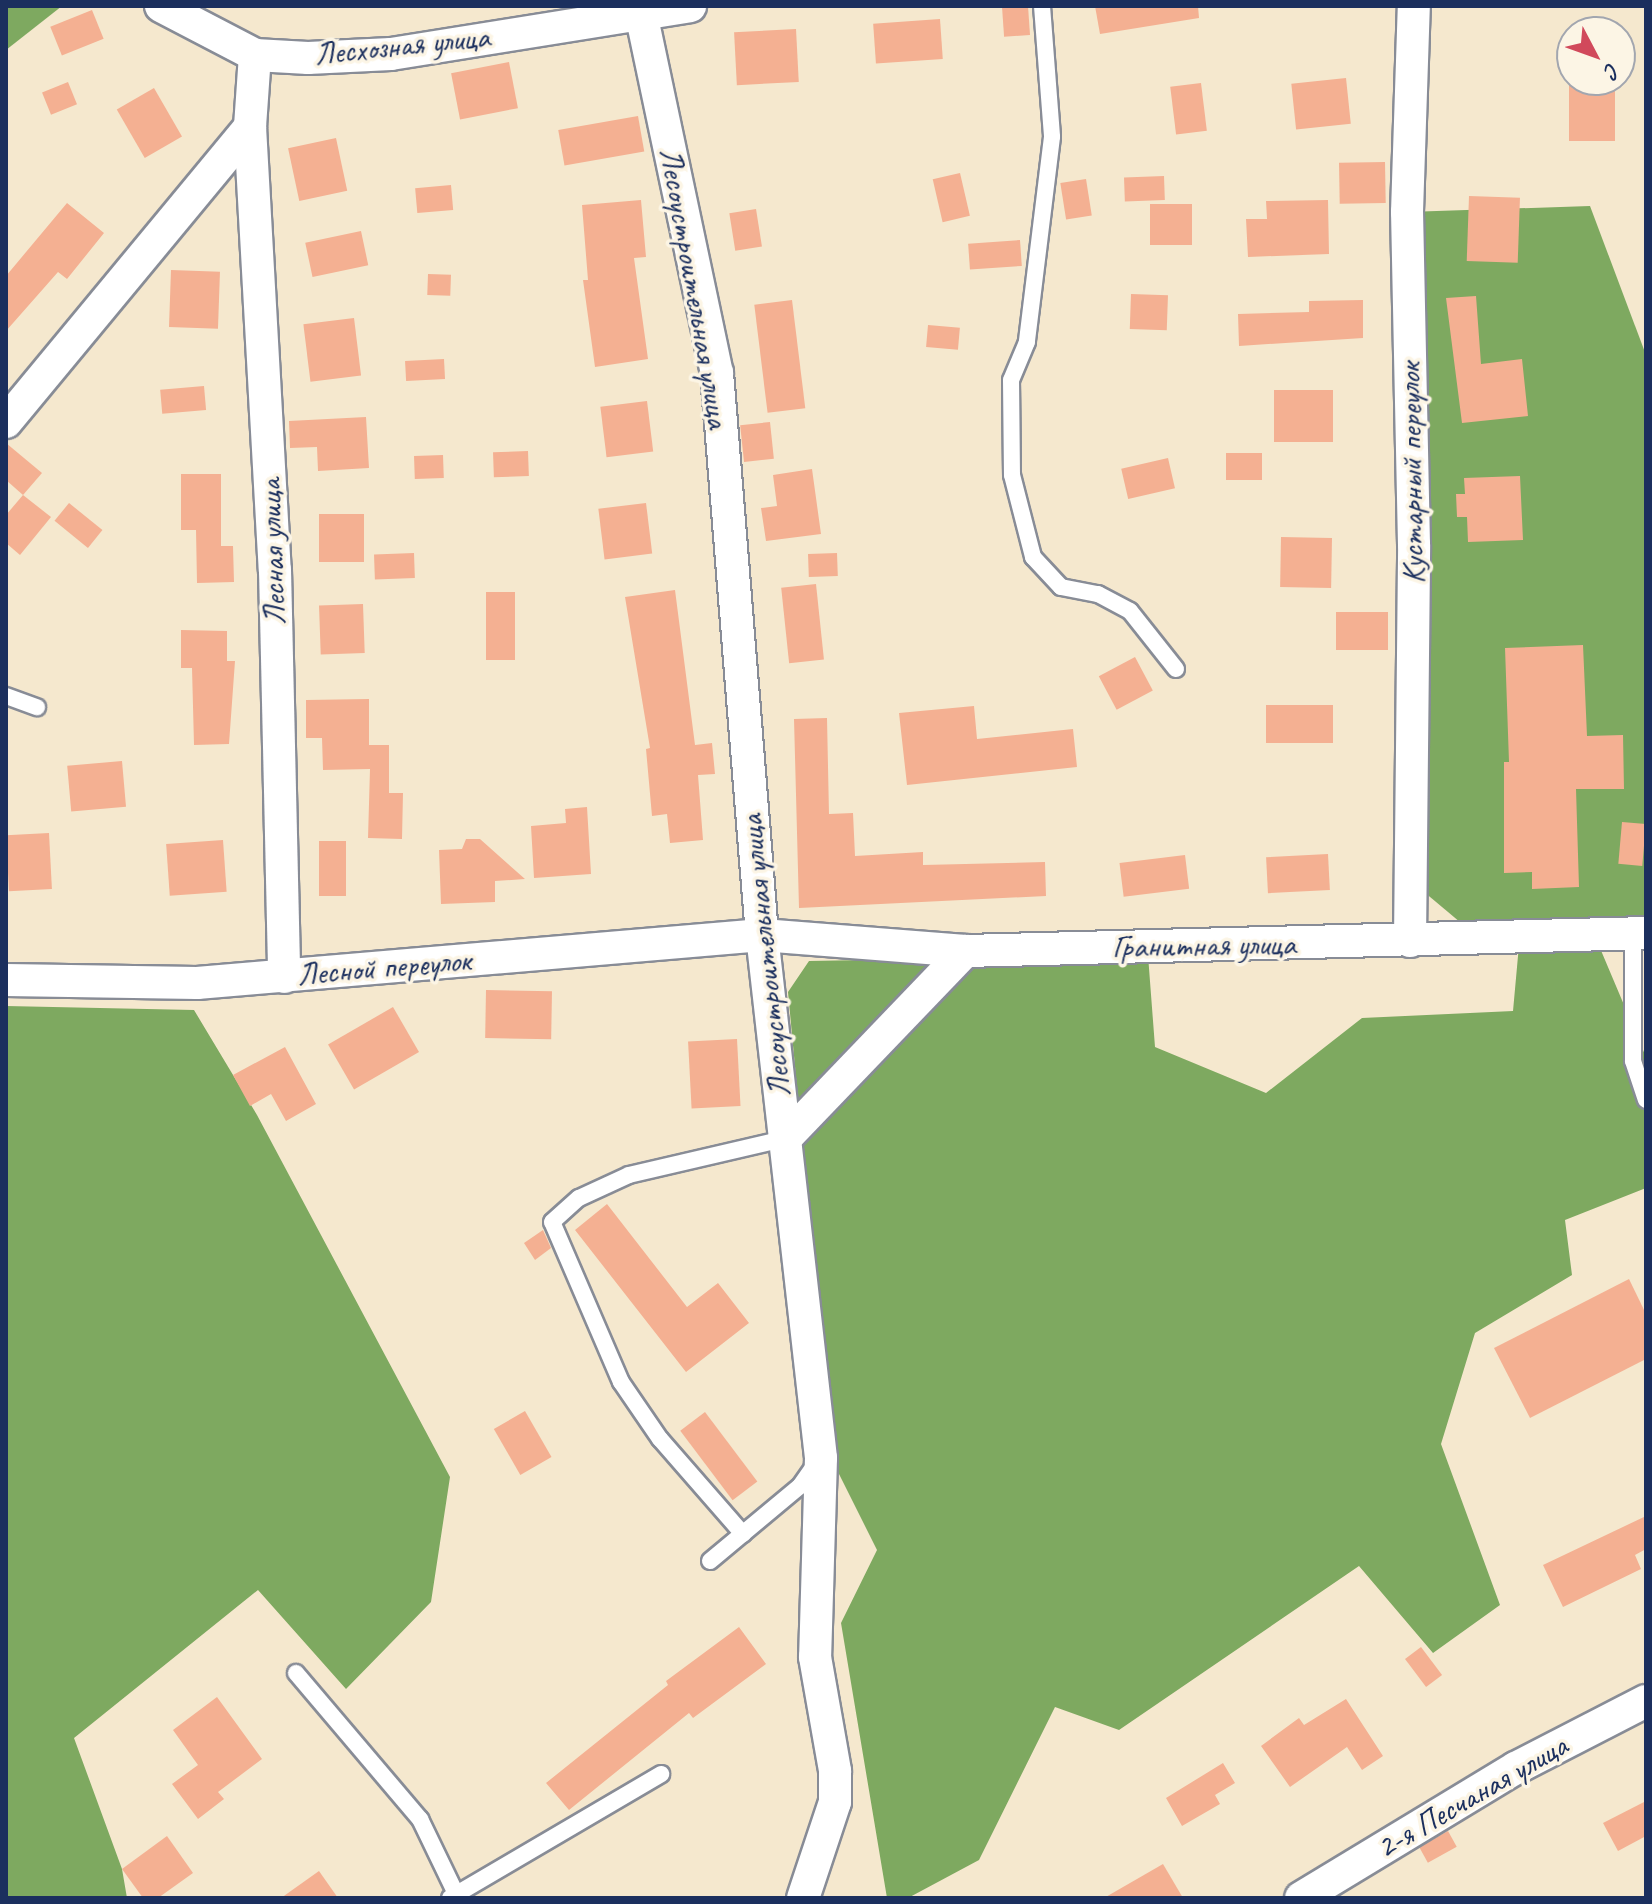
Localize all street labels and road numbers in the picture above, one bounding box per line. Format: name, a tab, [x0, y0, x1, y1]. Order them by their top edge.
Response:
street label: Лесхозная улица	[311, 18, 493, 74]
street label: Лесоустроительная улица	[650, 144, 738, 432]
street label: Кустарный переулок	[1391, 362, 1433, 584]
street label: Лесная улица	[251, 478, 295, 626]
street label: Лесоустроительная улица	[732, 812, 800, 1100]
street label: Гранитная улица	[1110, 925, 1298, 967]
street label: Лесной переулок	[295, 941, 473, 995]
street label: 2-я Песчаная улица	[1368, 1726, 1576, 1868]

